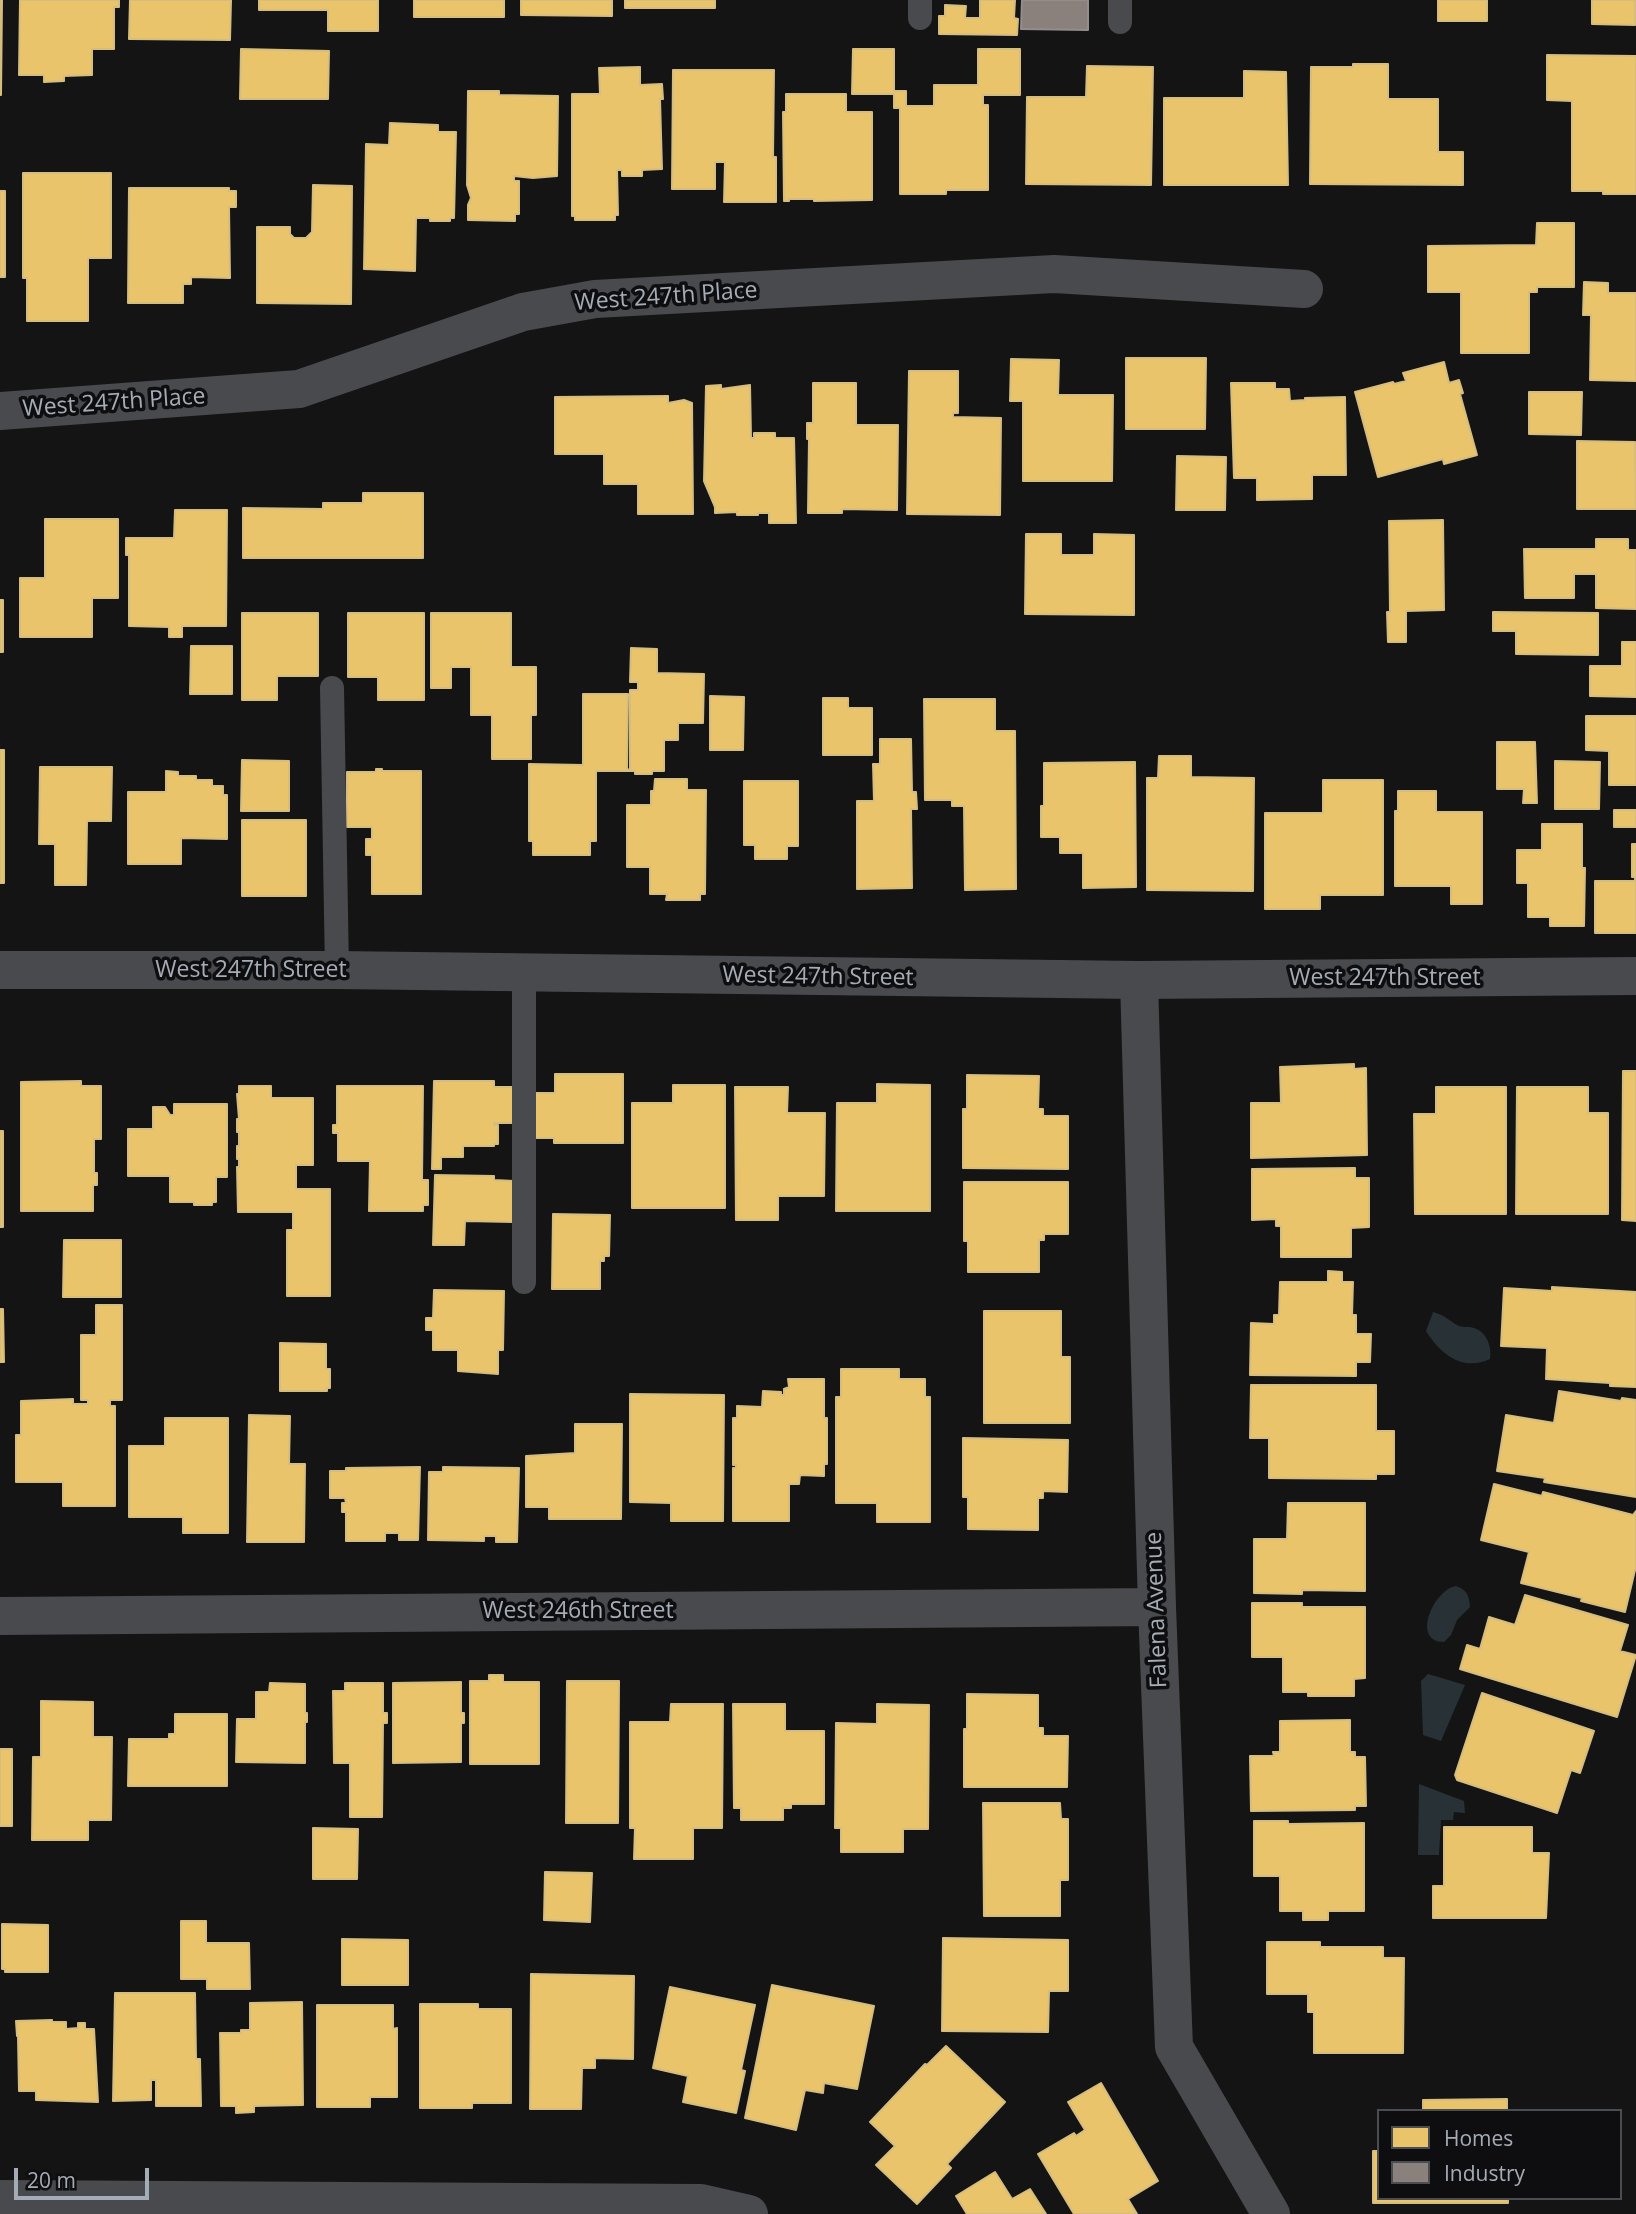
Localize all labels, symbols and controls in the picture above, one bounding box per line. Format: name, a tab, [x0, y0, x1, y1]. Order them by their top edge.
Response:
street label: West 247th Place	[574, 277, 758, 317]
street label: West 247th Place	[22, 383, 206, 423]
street label: West 247th Street	[155, 956, 347, 984]
street label: West 247th Street	[722, 962, 914, 992]
street label: West 247th Street	[1289, 964, 1481, 992]
street label: Falena Avenue	[1140, 1531, 1174, 1689]
street label: West 246th Street	[482, 1597, 674, 1625]
legend	[1377, 2109, 1622, 2200]
text: Homes	[1444, 2124, 1513, 2152]
scale bar	[18, 2154, 152, 2198]
text: Industry	[1444, 2159, 1525, 2187]
text: 20 m	[27, 2166, 76, 2194]

